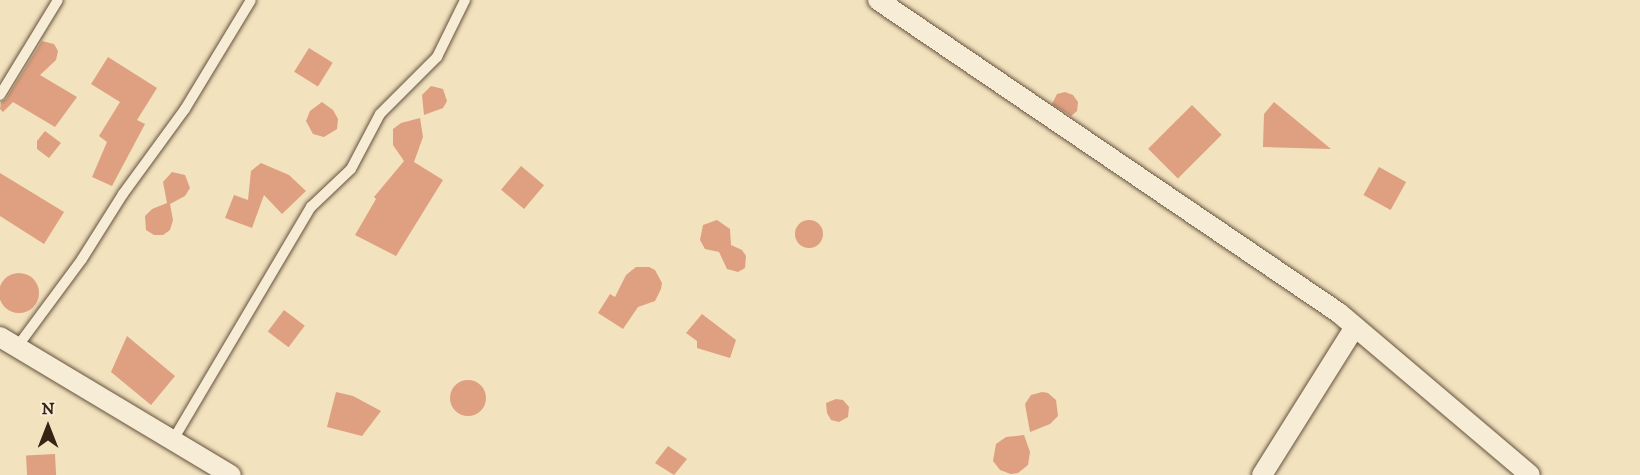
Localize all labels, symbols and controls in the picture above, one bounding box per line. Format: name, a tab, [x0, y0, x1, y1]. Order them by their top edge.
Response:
north arrow	[18, 397, 78, 457]
text: N	[41, 399, 55, 419]

